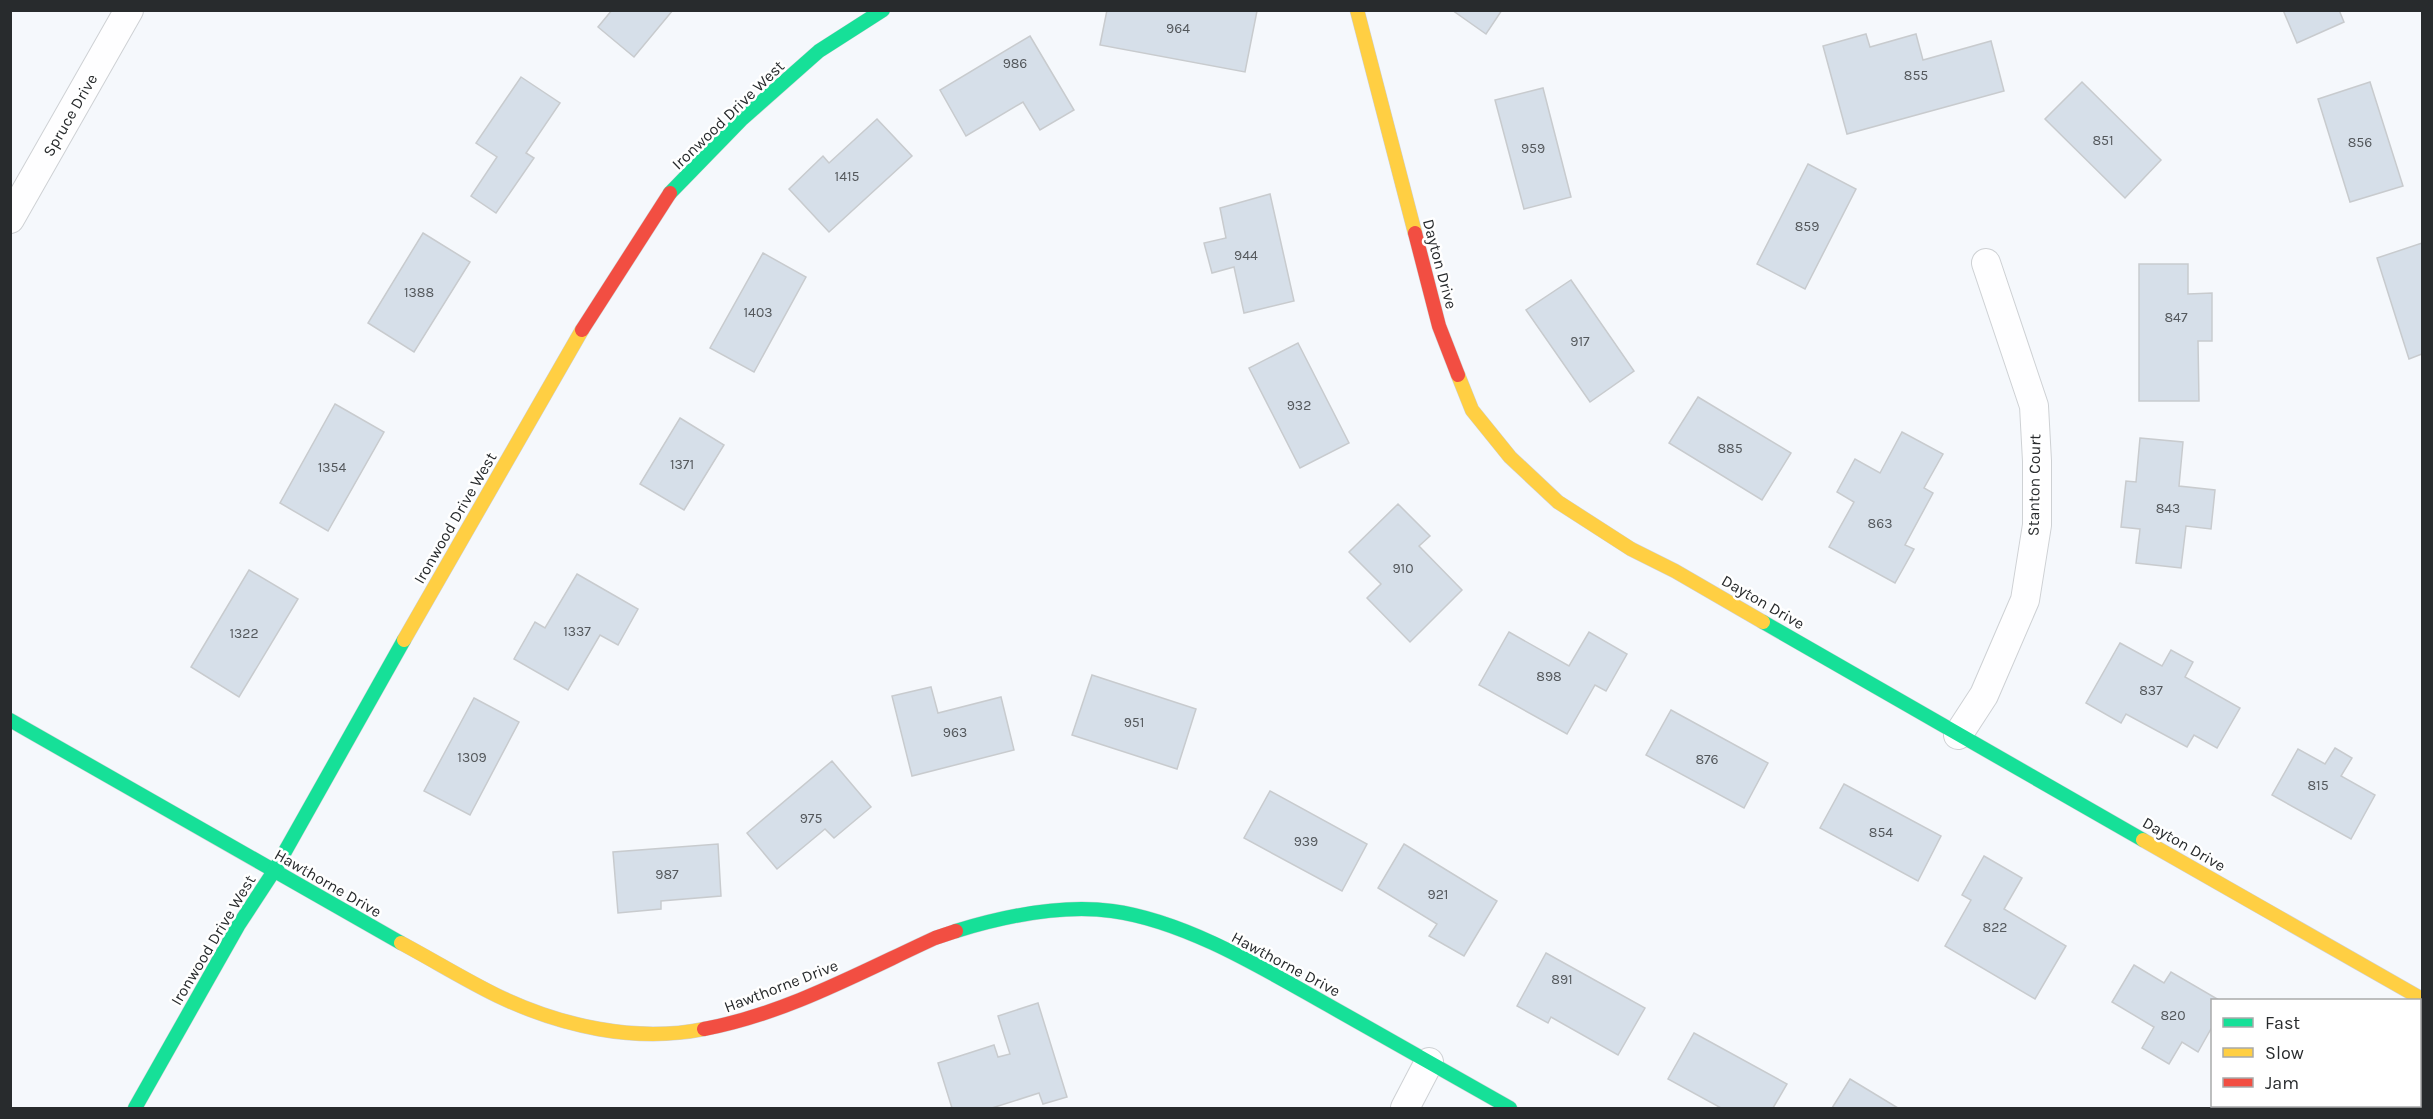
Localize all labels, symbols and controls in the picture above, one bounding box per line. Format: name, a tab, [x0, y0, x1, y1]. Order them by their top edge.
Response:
house number: 964	[1166, 20, 1190, 37]
house number: 986	[1003, 55, 1027, 72]
street label: Ironwood Drive West	[668, 57, 788, 173]
house number: 855	[1904, 67, 1928, 84]
street label: Spruce Drive	[39, 70, 101, 160]
house number: 851	[2092, 132, 2114, 149]
house number: 856	[2348, 134, 2372, 151]
house number: 959	[1521, 140, 1545, 157]
house number: 1415	[835, 168, 860, 185]
street label: Dayton Drive	[1419, 217, 1461, 311]
house number: 859	[1795, 218, 1819, 235]
house number: 944	[1234, 247, 1258, 264]
house number: 1388	[404, 284, 434, 301]
house number: 1403	[743, 304, 773, 321]
house number: 847	[2165, 309, 2188, 326]
house number: 917	[1570, 333, 1590, 350]
house number: 932	[1287, 397, 1311, 414]
street label: Stanton Court	[2024, 434, 2044, 536]
house number: 885	[1717, 440, 1743, 457]
street label: Ironwood Drive West	[410, 449, 500, 587]
house number: 1371	[670, 456, 694, 473]
house number: 1354	[318, 459, 346, 476]
house number: 843	[2156, 500, 2180, 517]
house number: 863	[1868, 515, 1892, 532]
house number: 910	[1392, 560, 1414, 577]
street label: Dayton Drive	[1718, 571, 1808, 633]
house number: 1337	[563, 623, 591, 640]
house number: 1322	[229, 625, 259, 642]
house number: 898	[1536, 668, 1562, 685]
house number: 837	[2139, 682, 2163, 699]
house number: 951	[1124, 714, 1144, 731]
house number: 963	[943, 724, 967, 741]
house number: 1309	[457, 749, 487, 766]
house number: 876	[1695, 751, 1719, 768]
house number: 815	[2307, 777, 2329, 794]
house number: 975	[800, 810, 822, 827]
street label: Dayton Drive	[2139, 813, 2229, 875]
house number: 854	[1869, 824, 1893, 841]
house number: 939	[1294, 833, 1318, 850]
street label: Hawthorne Drive	[271, 845, 385, 921]
house number: 987	[655, 866, 679, 883]
street label: Ironwood Drive West	[167, 871, 259, 1009]
house number: 921	[1428, 886, 1448, 903]
house number: 822	[1983, 919, 2007, 936]
street label: Hawthorne Drive	[1228, 927, 1344, 1001]
street label: Hawthorne Drive	[721, 956, 841, 1016]
house number: 891	[1551, 971, 1573, 988]
legend	[2211, 999, 2421, 1107]
house number: 820	[2160, 1007, 2186, 1024]
text: Fast	[2265, 1012, 2300, 1034]
text: Slow	[2265, 1042, 2304, 1064]
text: Jam	[2265, 1072, 2299, 1094]

